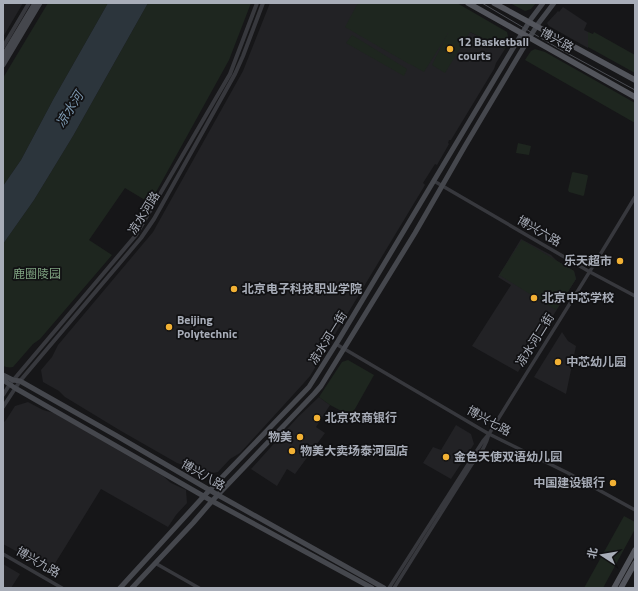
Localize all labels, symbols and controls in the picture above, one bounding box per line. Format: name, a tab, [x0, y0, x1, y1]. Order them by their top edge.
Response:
street label: 博兴路	[537, 23, 578, 57]
place label: 12 Basketball courts	[458, 32, 529, 65]
marker: 12 Basketball courts	[445, 44, 455, 54]
water label: 凉水河	[50, 85, 89, 131]
street label: 凉水河路	[123, 187, 164, 238]
street label: 博兴六路	[514, 210, 565, 251]
place label: 乐天超市	[564, 251, 612, 270]
marker: 乐天超市	[615, 256, 625, 266]
park label: 鹿圈陵园	[13, 264, 61, 283]
place label: 北京电子科技职业学院	[242, 279, 362, 298]
marker: 北京电子科技职业学院	[229, 284, 239, 294]
place label: 北京中芯学校	[542, 288, 614, 307]
marker: 北京中芯学校	[529, 293, 539, 303]
street label: 凉水河一街	[304, 307, 352, 368]
street label: 凉水河二街	[511, 309, 559, 370]
place label: Beijing Polytechnic	[177, 310, 237, 343]
marker: Beijing Polytechnic	[164, 322, 174, 332]
place label: 中芯幼儿园	[566, 352, 626, 371]
marker: 中芯幼儿园	[553, 357, 563, 367]
street label: 博兴七路	[464, 401, 515, 441]
place label: 北京农商银行	[325, 408, 397, 427]
marker: 北京农商银行	[312, 413, 322, 423]
place label: 物美	[268, 427, 292, 446]
marker: 物美	[295, 432, 305, 442]
place label: 物美大卖场泰河园店	[300, 441, 408, 460]
marker: 物美大卖场泰河园店	[287, 446, 297, 456]
place label: 金色天使双语幼儿园	[454, 447, 562, 466]
marker: 金色天使双语幼儿园	[441, 452, 451, 462]
street label: 博兴八路	[178, 454, 229, 495]
place label: 中国建设银行	[533, 473, 605, 492]
marker: 中国建设银行	[608, 478, 618, 488]
north arrow	[582, 535, 622, 575]
street label: 博兴九路	[13, 541, 64, 582]
text: 北	[583, 546, 601, 560]

